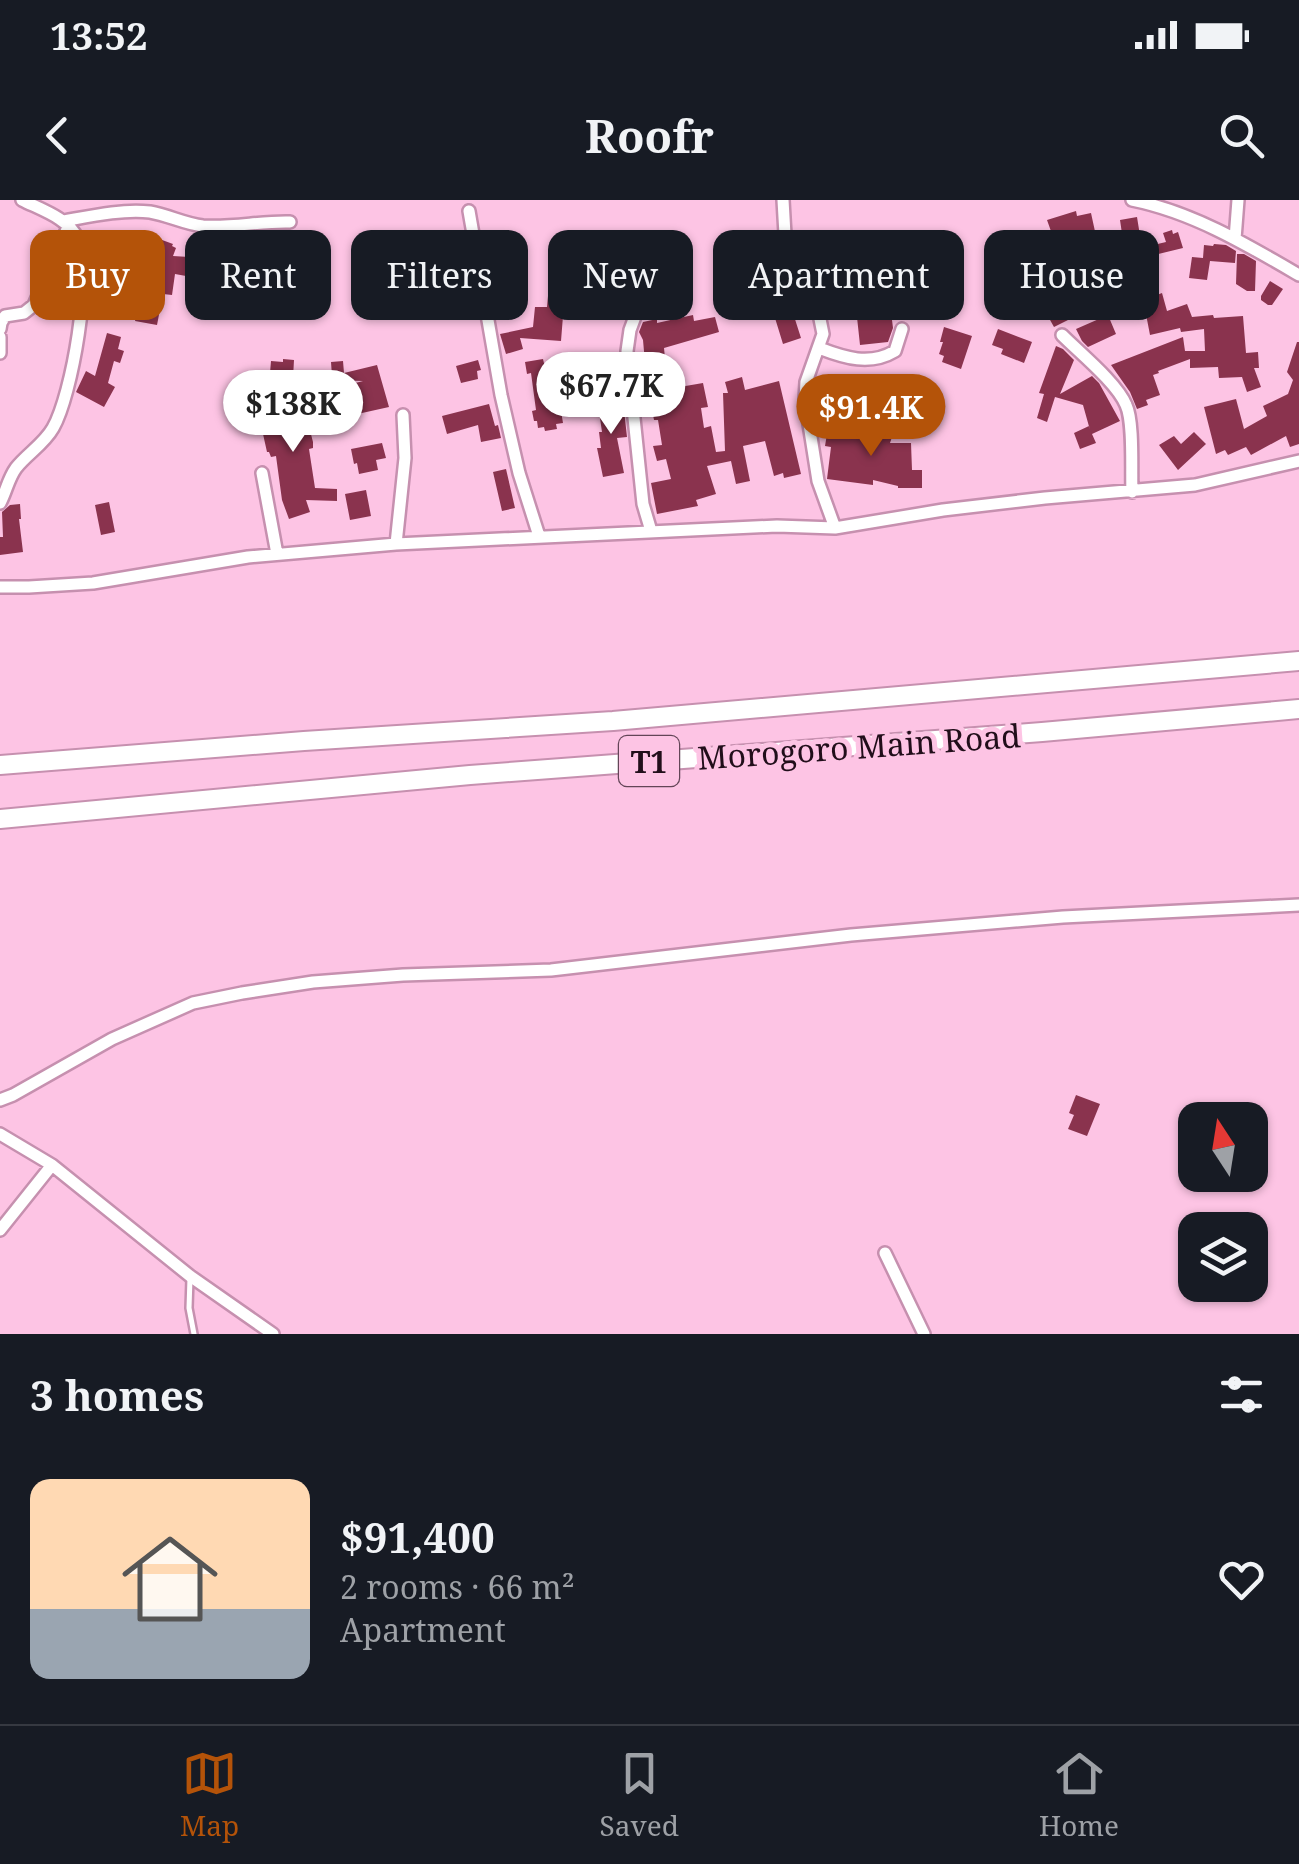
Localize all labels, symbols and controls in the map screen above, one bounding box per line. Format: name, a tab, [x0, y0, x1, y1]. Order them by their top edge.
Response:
text: 13:52	[50, 9, 147, 61]
text: Roofr	[585, 105, 714, 166]
icon: back	[30, 108, 85, 163]
icon: search	[1214, 108, 1269, 163]
chip: Buy	[30, 230, 165, 320]
chip: Rent	[185, 230, 331, 320]
chip: Filters	[351, 230, 528, 320]
chip: New	[548, 230, 693, 320]
chip: Apartment	[713, 230, 964, 320]
chip: House	[984, 230, 1159, 320]
pin: $67.7K	[530, 352, 692, 437]
text: $67.7K	[558, 363, 664, 406]
pin: $138K	[223, 370, 363, 455]
pin: $91.4K	[790, 374, 952, 459]
text: $138K	[245, 381, 341, 424]
text: $91.4K	[818, 385, 924, 428]
street label: Morogoro Main Road	[696, 713, 1022, 779]
road number: T1	[619, 736, 679, 786]
north arrow	[1178, 1102, 1268, 1192]
map controls	[1178, 1102, 1268, 1302]
button: layers	[1178, 1212, 1268, 1302]
text: 3 homes	[30, 1366, 204, 1423]
icon: filters	[1214, 1367, 1269, 1422]
text: $91,400	[340, 1508, 495, 1565]
icon: home	[110, 1519, 230, 1639]
icon: heart	[1214, 1552, 1269, 1607]
text: 2 rooms · 66 m²	[340, 1565, 575, 1608]
text: Apartment	[340, 1608, 506, 1651]
tab: Map	[180, 1746, 239, 1844]
tab: Saved	[600, 1746, 679, 1844]
tab: Home	[1039, 1746, 1119, 1844]

